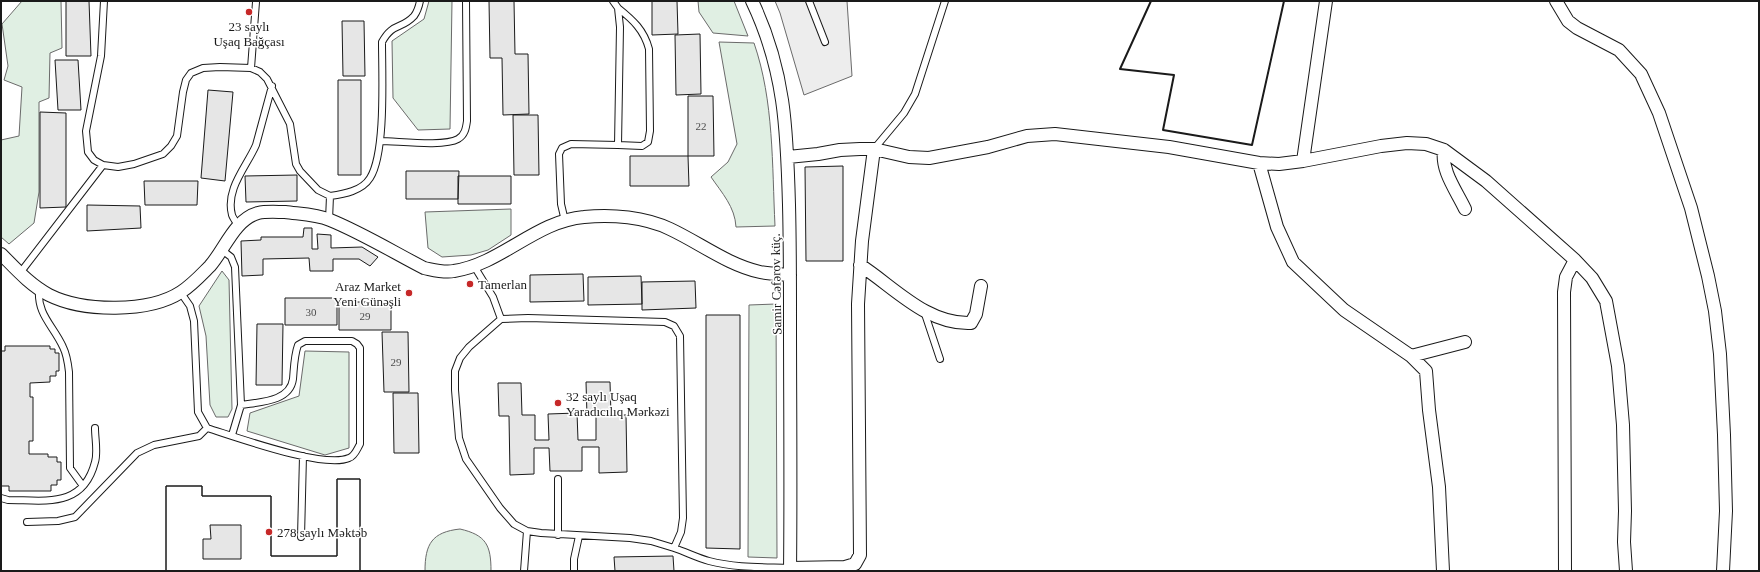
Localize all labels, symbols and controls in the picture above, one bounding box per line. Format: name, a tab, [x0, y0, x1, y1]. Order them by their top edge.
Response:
marker: 23 saylı Uşaq Bağçası	[244, 7, 254, 17]
place label: 23 saylı Uşaq Bağçası	[213, 19, 285, 49]
house number: 22	[696, 120, 707, 132]
street label: Samir Cəfərov küç.	[768, 233, 784, 335]
place label: Tamerlan	[478, 277, 527, 292]
place label: Araz Market Yeni Günəşli	[333, 279, 401, 309]
marker: Tamerlan	[465, 279, 475, 289]
marker: Araz Market Yeni Günəşli	[404, 288, 414, 298]
house number: 30	[306, 306, 317, 318]
house number: 29	[360, 310, 371, 322]
house number: 29	[391, 356, 402, 368]
place label: 32 saylı Uşaq Yaradıcılıq Mərkəzi	[566, 389, 670, 419]
marker: 32 saylı Uşaq Yaradıcılıq Mərkəzi	[553, 398, 563, 408]
place label: 278 saylı Məktəb	[277, 525, 367, 540]
marker: 278 saylı Məktəb	[264, 527, 274, 537]

